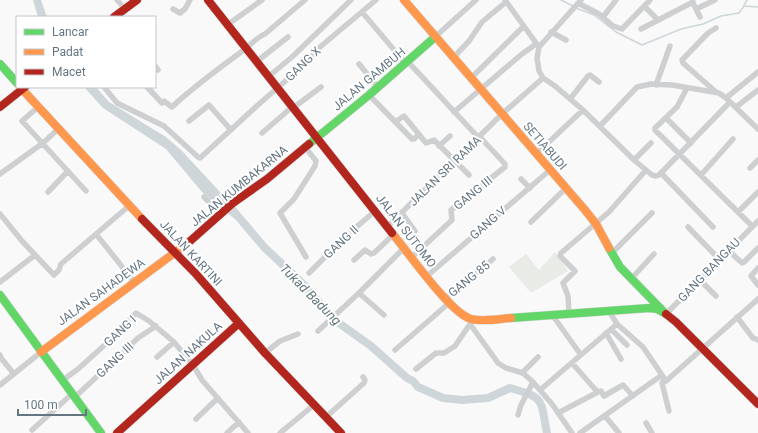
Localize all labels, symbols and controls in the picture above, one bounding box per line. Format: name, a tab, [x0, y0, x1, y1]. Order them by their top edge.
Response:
legend	[16, 16, 156, 88]
text: Lancar	[52, 25, 89, 39]
street label: GANG X	[283, 44, 324, 84]
text: Padat	[52, 45, 83, 59]
street label: JALAN GAMBUH	[330, 45, 408, 113]
text: Macet	[52, 65, 86, 79]
street label: SETIABUDI	[520, 119, 570, 173]
street label: JALAN SRI RAMA	[406, 133, 484, 209]
street label: JALAN KUMBAKARNA	[188, 143, 290, 229]
street label: GANG III	[451, 173, 495, 213]
street label: JALAN SUTOMO	[373, 192, 439, 270]
street label: GANG V	[467, 203, 509, 243]
street label: JALAN KARTINI	[157, 217, 225, 289]
street label: GANG II	[321, 222, 361, 262]
street label: GANG BANGAU	[675, 235, 743, 305]
street label: JALAN SAHADEWA	[55, 255, 148, 328]
street label: GANG 85	[445, 258, 493, 300]
water label: Tukad Badung	[277, 261, 344, 328]
street label: GANG I	[101, 313, 139, 349]
street label: JALAN NAKULA	[151, 319, 225, 387]
street label: GANG III	[94, 339, 136, 381]
scale bar	[18, 391, 86, 417]
text: 100 m	[24, 398, 58, 412]

